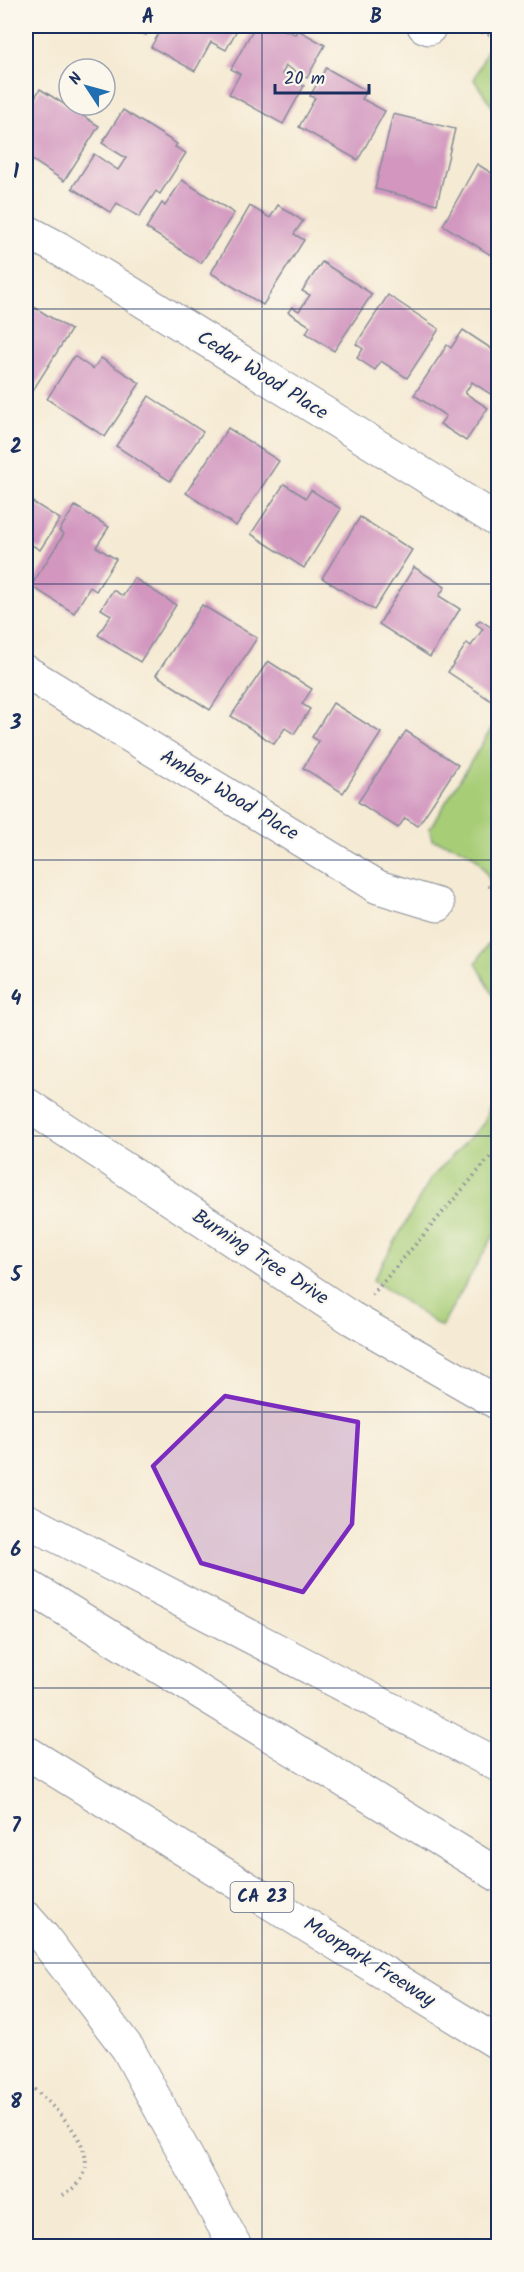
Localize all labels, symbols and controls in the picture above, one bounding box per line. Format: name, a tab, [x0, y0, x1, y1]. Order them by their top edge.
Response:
text: A	[142, 2, 154, 34]
text: B	[370, 2, 382, 34]
north arrow	[57, 57, 117, 117]
scale bar	[275, 57, 370, 95]
text: 20 m	[284, 65, 325, 94]
text: N	[63, 68, 89, 91]
text: 1	[13, 157, 19, 189]
street label: Cedar Wood Place	[190, 323, 334, 429]
text: 2	[10, 432, 22, 464]
text: 3	[10, 708, 22, 740]
street label: Amber Wood Place	[153, 742, 305, 850]
text: 4	[11, 984, 22, 1016]
street label: Burning Tree Drive	[185, 1202, 335, 1314]
text: 5	[10, 1260, 23, 1292]
text: 6	[11, 1535, 22, 1567]
text: 7	[11, 1811, 21, 1843]
road number: CA 23	[230, 1882, 294, 1912]
street label: Moorpark Freeway	[297, 1909, 442, 2017]
text: 8	[10, 2087, 22, 2119]

